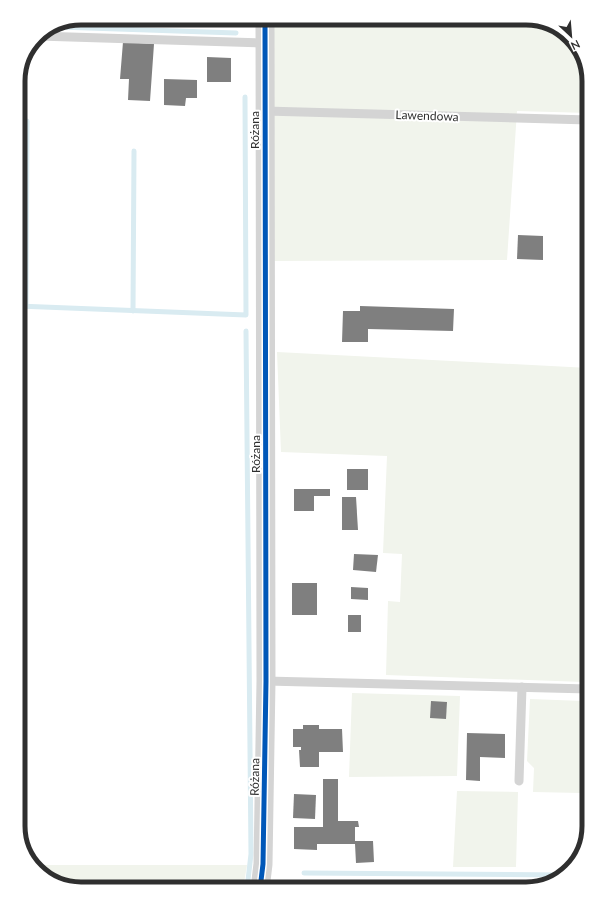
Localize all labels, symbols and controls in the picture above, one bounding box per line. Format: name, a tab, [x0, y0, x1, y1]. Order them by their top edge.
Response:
north arrow	[551, 16, 591, 56]
text: N	[569, 38, 582, 53]
street label: Lawendowa	[395, 107, 459, 124]
street label: Różana	[247, 111, 262, 149]
street label: Różana	[248, 435, 263, 473]
street label: Różana	[247, 758, 262, 796]

